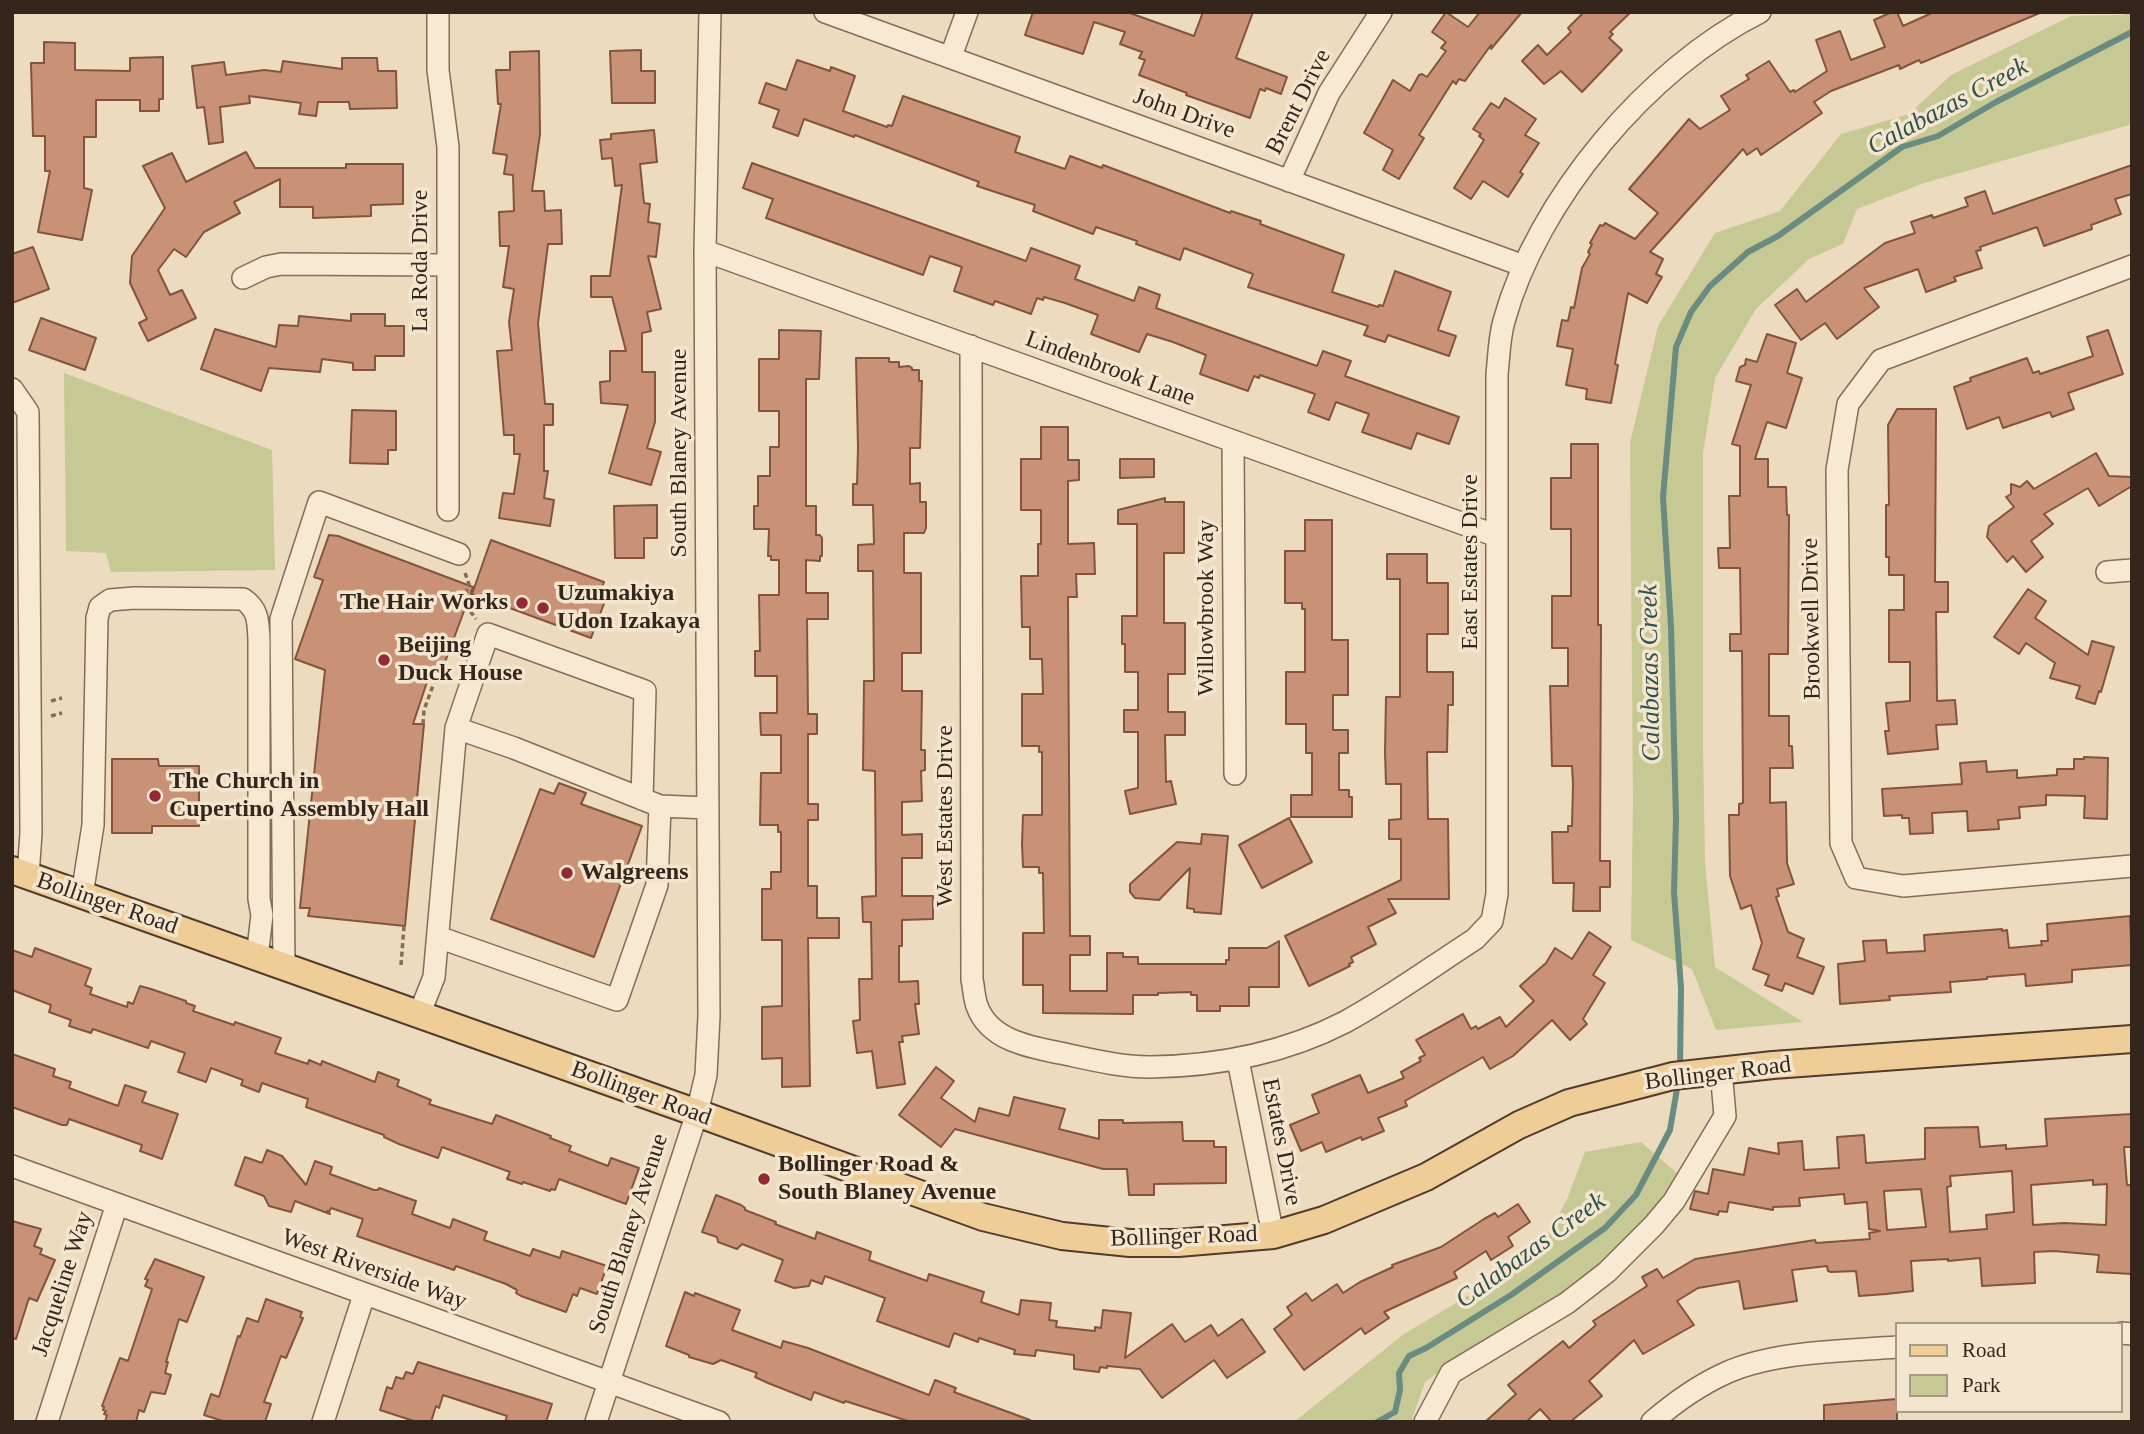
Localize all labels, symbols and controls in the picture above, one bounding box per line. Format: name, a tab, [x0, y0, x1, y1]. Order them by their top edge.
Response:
street label: Brent Drive	[1260, 45, 1338, 159]
water label: Calabazas Creek	[1862, 52, 2034, 162]
street label: John Drive	[1129, 82, 1239, 146]
street label: La Roda Drive	[407, 190, 435, 332]
street label: Lindenbrook Lane	[1021, 325, 1199, 413]
street label: South Blaney Avenue	[666, 349, 694, 557]
street label: East Estates Drive	[1457, 474, 1485, 650]
street label: Willowbrook Way	[1193, 520, 1221, 696]
street label: Brookwell Drive	[1796, 538, 1828, 700]
place label: Uzumakiya Udon Izakaya	[557, 580, 700, 636]
water label: Calabazas Creek	[1634, 584, 1668, 762]
place label: The Hair Works	[340, 589, 508, 617]
marker: The Hair Works	[514, 595, 530, 611]
marker: Uzumakiya Udon Izakaya	[535, 600, 551, 616]
place label: Beijing Duck House	[398, 632, 523, 688]
marker: Beijing Duck House	[376, 652, 392, 668]
street label: West Estates Drive	[932, 725, 960, 907]
place label: The Church in Cupertino Assembly Hall	[169, 768, 429, 824]
marker: The Church in Cupertino Assembly Hall	[147, 788, 163, 804]
place label: Walgreens	[581, 859, 689, 887]
marker: Walgreens	[559, 865, 575, 881]
street label: Bollinger Road	[33, 866, 181, 942]
street label: Bollinger Road	[1643, 1051, 1793, 1097]
street label: Bollinger Road	[567, 1055, 715, 1133]
street label: Estates Drive	[1255, 1076, 1307, 1208]
street label: South Blaney Avenue	[583, 1130, 675, 1338]
place label: Bollinger Road & South Blaney Avenue	[778, 1151, 996, 1207]
marker: Bollinger Road & South Blaney Avenue	[756, 1171, 772, 1187]
water label: Calabazas Creek	[1450, 1186, 1612, 1316]
street label: Jacqueline Way	[26, 1208, 100, 1360]
street label: Bollinger Road	[1110, 1220, 1258, 1254]
street label: West Riverside Way	[278, 1223, 470, 1317]
legend	[1896, 1322, 2123, 1413]
text: Road	[1962, 1338, 2006, 1362]
text: Park	[1962, 1373, 2001, 1397]

